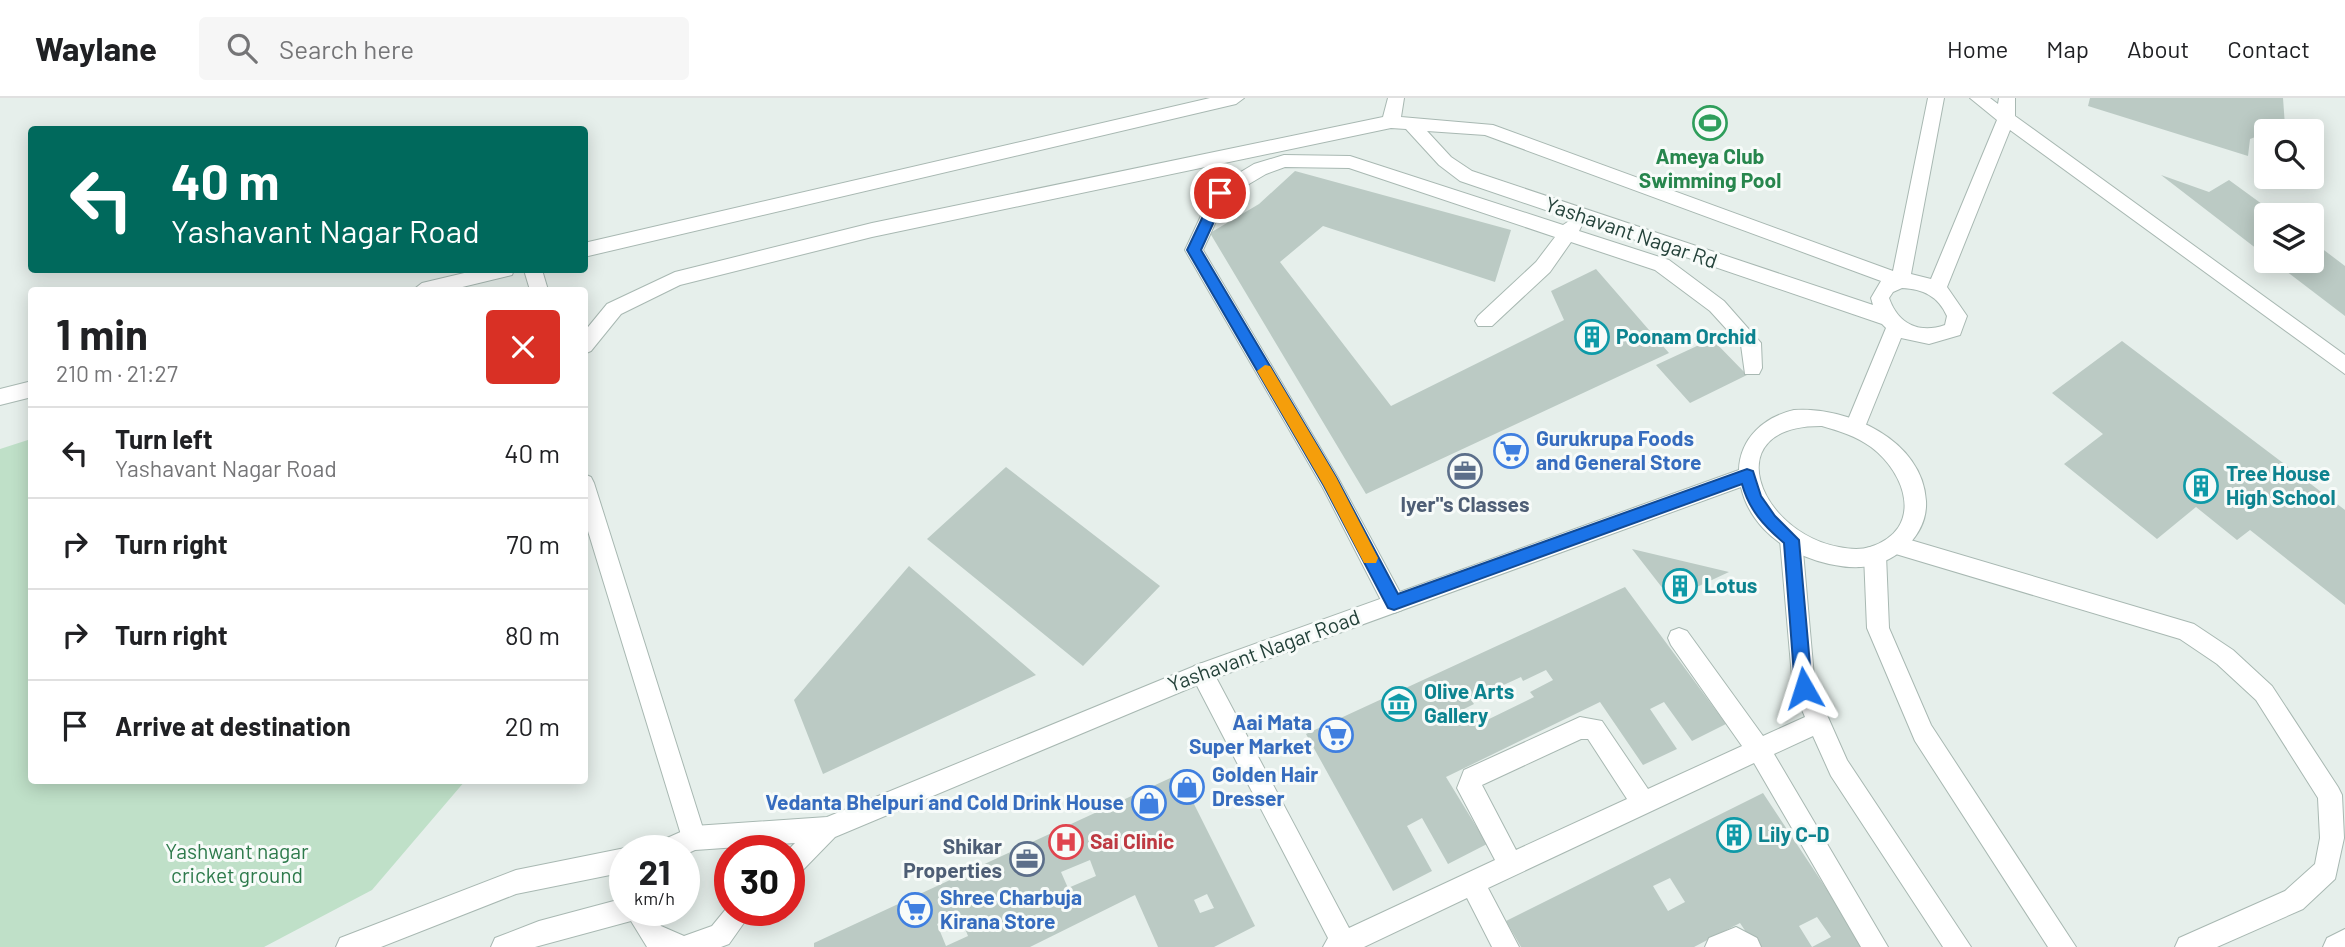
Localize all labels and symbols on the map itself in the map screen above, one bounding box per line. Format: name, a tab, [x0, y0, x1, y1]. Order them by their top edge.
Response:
sports icon: Ameya Club Swimming Pool	[1691, 104, 1729, 142]
place label: Ameya Club Swimming Pool	[1639, 143, 1781, 192]
pin	[1190, 163, 1250, 223]
street label: Yashavant Nagar Rd	[1542, 190, 1721, 273]
building icon: Poonam Orchid	[1573, 318, 1611, 356]
place label: Poonam Orchid	[1616, 323, 1756, 348]
place label: Gurukrupa Foods and General Store	[1536, 425, 1701, 474]
supermarket icon: Gurukrupa Foods and General Store	[1492, 432, 1530, 470]
office icon: Iyer"s Classes	[1446, 452, 1484, 490]
place label: Tree House High School	[2226, 460, 2336, 509]
building icon: Tree House High School	[2182, 467, 2220, 505]
place label: Iyer"s Classes	[1401, 491, 1529, 516]
building icon: Lotus	[1661, 567, 1699, 605]
place label: Lotus	[1704, 572, 1757, 597]
street label: Yashavant Nagar Road	[1164, 603, 1363, 696]
position arrow	[1767, 651, 1841, 725]
place label: Olive Arts Gallery	[1424, 678, 1514, 727]
museum icon: Olive Arts Gallery	[1380, 685, 1418, 723]
place label: Aai Mata Super Market	[1189, 709, 1312, 758]
supermarket icon: Aai Mata Super Market	[1317, 716, 1355, 754]
place label: Golden Hair Dresser	[1212, 761, 1318, 810]
shop icon: Golden Hair Dresser	[1168, 768, 1206, 806]
shop icon: Vedanta Bhelpuri and Cold Drink House	[1130, 784, 1168, 822]
place label: Vedanta Bhelpuri and Cold Drink House	[765, 789, 1124, 814]
building icon: Lily C-D	[1715, 816, 1753, 854]
place label: Lily C-D	[1758, 821, 1830, 846]
hospital icon: Sai Clinic	[1047, 823, 1085, 861]
place label: Sai Clinic	[1090, 828, 1174, 853]
place label: Shikar Properties	[903, 833, 1002, 882]
speed limit sign: 30	[714, 835, 805, 926]
park label: Yashwant nagar cricket ground	[165, 838, 309, 887]
office icon: Shikar Properties	[1008, 840, 1046, 878]
place label: Shree Charbuja Kirana Store	[940, 884, 1082, 933]
supermarket icon: Shree Charbuja Kirana Store	[896, 891, 934, 929]

